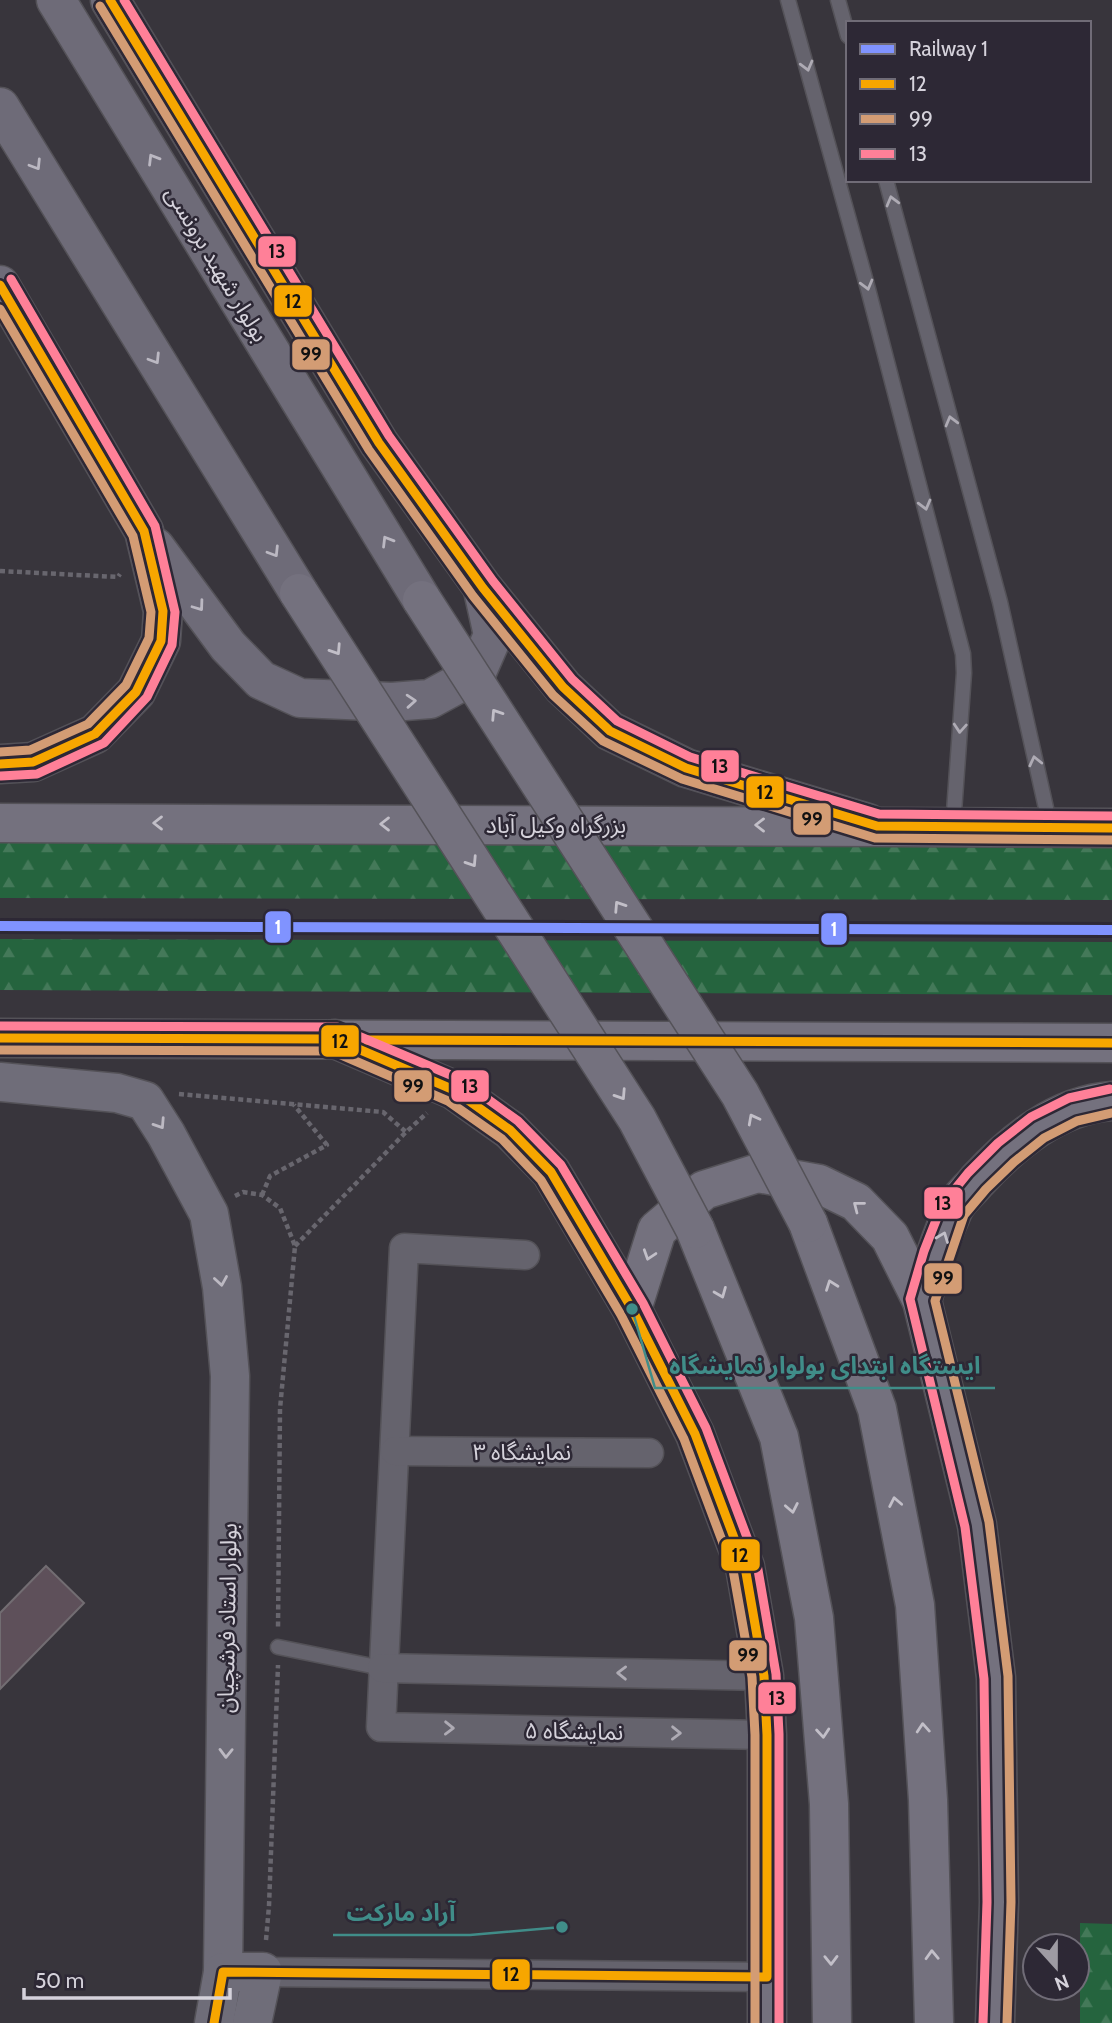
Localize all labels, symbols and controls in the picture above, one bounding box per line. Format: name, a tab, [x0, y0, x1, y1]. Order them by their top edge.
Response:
legend	[846, 21, 1091, 182]
text: Railway 1	[909, 36, 988, 61]
one-way arrow	[798, 60, 813, 72]
text: 12	[909, 71, 927, 96]
text: 99	[909, 106, 933, 131]
text: 13	[909, 141, 927, 166]
one-way arrow	[148, 154, 161, 167]
one-way arrow	[27, 158, 40, 171]
street label: بولوار شهید برونسی	[159, 181, 275, 347]
one-way arrow	[886, 196, 900, 208]
line badge: 13	[257, 235, 297, 268]
text: 13	[268, 240, 286, 263]
one-way arrow	[859, 279, 874, 291]
line badge: 12	[273, 284, 313, 318]
text: 12	[284, 290, 302, 313]
line badge: 99	[291, 338, 331, 371]
text: 99	[300, 343, 322, 366]
one-way arrow	[147, 351, 160, 364]
one-way arrow	[945, 415, 959, 427]
one-way arrow	[917, 499, 931, 511]
one-way arrow	[382, 536, 395, 549]
one-way arrow	[266, 545, 279, 558]
one-way arrow	[190, 598, 203, 611]
one-way arrow	[328, 642, 340, 655]
one-way arrow	[406, 694, 417, 709]
one-way arrow	[491, 709, 504, 722]
one-way arrow	[953, 722, 968, 733]
line badge: 13	[700, 749, 740, 783]
text: 13	[711, 755, 729, 778]
one-way arrow	[1029, 755, 1043, 767]
line badge: 12	[745, 775, 785, 809]
text: 12	[756, 781, 774, 804]
line badge: 99	[792, 802, 832, 836]
text: 99	[801, 808, 823, 831]
street label: بزرگراه وکیل آباد	[486, 811, 626, 839]
one-way arrow	[152, 816, 163, 831]
one-way arrow	[379, 816, 390, 832]
one-way arrow	[754, 817, 764, 833]
one-way arrow	[464, 854, 477, 867]
one-way arrow	[614, 900, 627, 913]
line badge: 1	[264, 910, 292, 944]
line badge: 1	[820, 912, 848, 946]
text: 1	[274, 916, 282, 939]
text: 1	[830, 918, 838, 941]
line badge: 12	[320, 1024, 360, 1058]
text: 12	[331, 1030, 349, 1053]
line badge: 99	[393, 1069, 433, 1103]
line badge: 13	[450, 1069, 490, 1103]
text: 99	[402, 1075, 424, 1098]
text: 13	[461, 1075, 479, 1098]
one-way arrow	[613, 1087, 626, 1100]
one-way arrow	[747, 1114, 761, 1126]
one-way arrow	[151, 1116, 164, 1129]
line badge: 13	[923, 1186, 964, 1220]
text: 13	[934, 1192, 952, 1215]
one-way arrow	[853, 1201, 865, 1214]
one-way arrow	[935, 1231, 949, 1243]
one-way arrow	[642, 1249, 657, 1261]
line badge: 99	[923, 1262, 963, 1295]
text: 99	[932, 1267, 954, 1290]
one-way arrow	[213, 1275, 228, 1287]
one-way arrow	[825, 1279, 839, 1291]
one-way arrow	[712, 1286, 726, 1298]
callout: ایستگاه ابتدای بولوار نمایشگاه	[655, 1343, 995, 1388]
text: ایستگاه ابتدای بولوار نمایشگاه	[669, 1351, 981, 1380]
street label: نمایشگاه ۳	[473, 1438, 571, 1466]
one-way arrow	[888, 1496, 903, 1508]
one-way arrow	[784, 1502, 799, 1514]
street label: بولوار استاد فرشچیان	[211, 1523, 244, 1713]
line badge: 12	[720, 1538, 761, 1572]
text: 12	[731, 1544, 749, 1567]
line badge: 99	[728, 1639, 768, 1672]
text: 99	[737, 1644, 759, 1667]
one-way arrow	[617, 1665, 628, 1680]
line badge: 13	[757, 1681, 797, 1715]
text: 13	[768, 1687, 786, 1710]
street label: نمایشگاه ۵	[524, 1716, 624, 1746]
one-way arrow	[444, 1721, 455, 1736]
one-way arrow	[916, 1722, 931, 1733]
one-way arrow	[672, 1725, 682, 1741]
one-way arrow	[815, 1727, 830, 1738]
one-way arrow	[218, 1748, 234, 1759]
callout: آراد مارکت	[333, 1890, 470, 1935]
text: آراد مارکت	[347, 1898, 457, 1927]
north arrow	[1021, 1932, 1091, 2002]
one-way arrow	[925, 1949, 940, 1960]
one-way arrow	[823, 1955, 839, 1966]
scale bar	[24, 1956, 231, 2000]
line badge: 12	[491, 1958, 531, 1991]
text: 12	[502, 1963, 520, 1986]
text: 50 m	[35, 1968, 84, 1993]
text: N	[1052, 1969, 1072, 1996]

